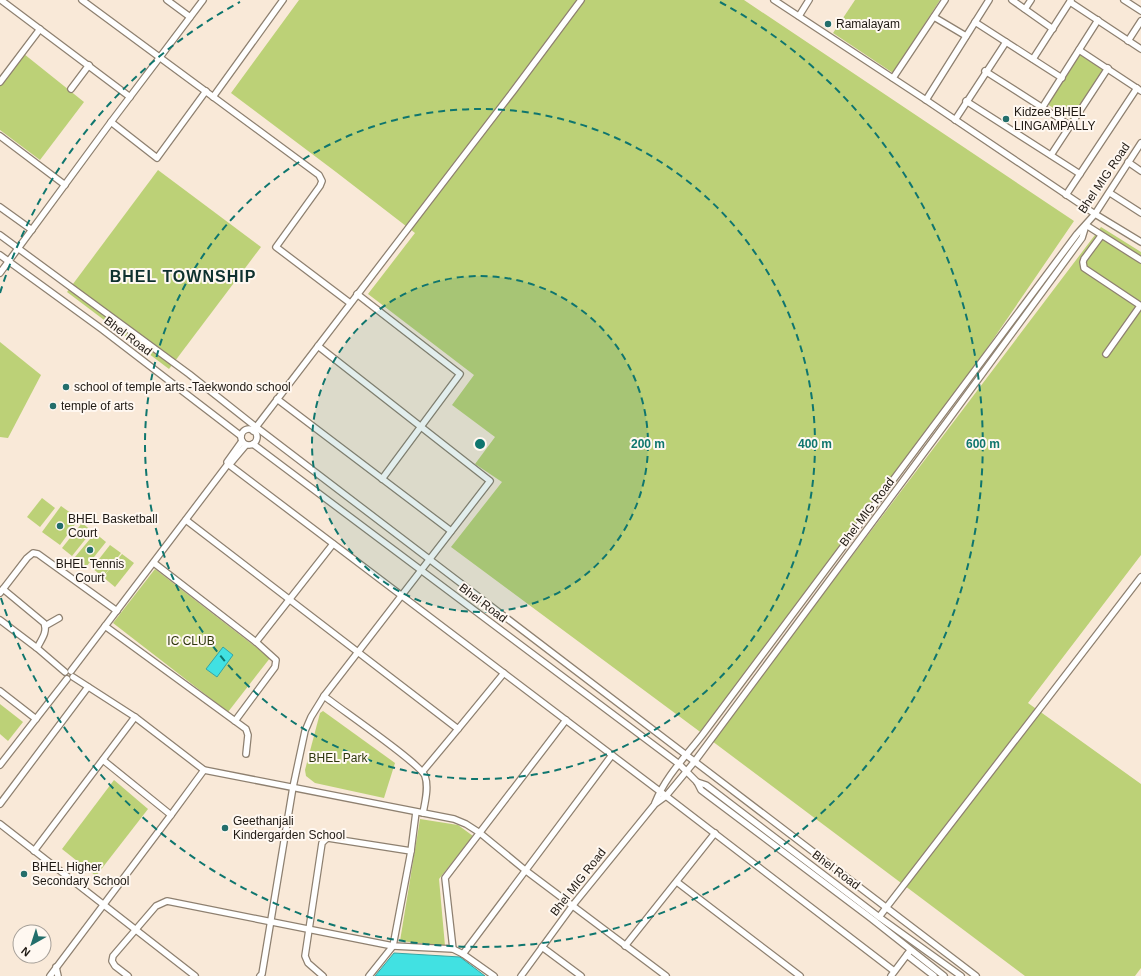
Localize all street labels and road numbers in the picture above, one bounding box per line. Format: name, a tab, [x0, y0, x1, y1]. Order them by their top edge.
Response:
street label: Bhel MIG Road	[1075, 140, 1133, 216]
street label: Bhel Road	[101, 314, 155, 358]
street label: Bhel MIG Road	[837, 475, 897, 549]
street label: Bhel Road	[456, 581, 510, 625]
street label: Bhel MIG Road	[547, 845, 609, 919]
street label: Bhel Road	[809, 848, 863, 892]

